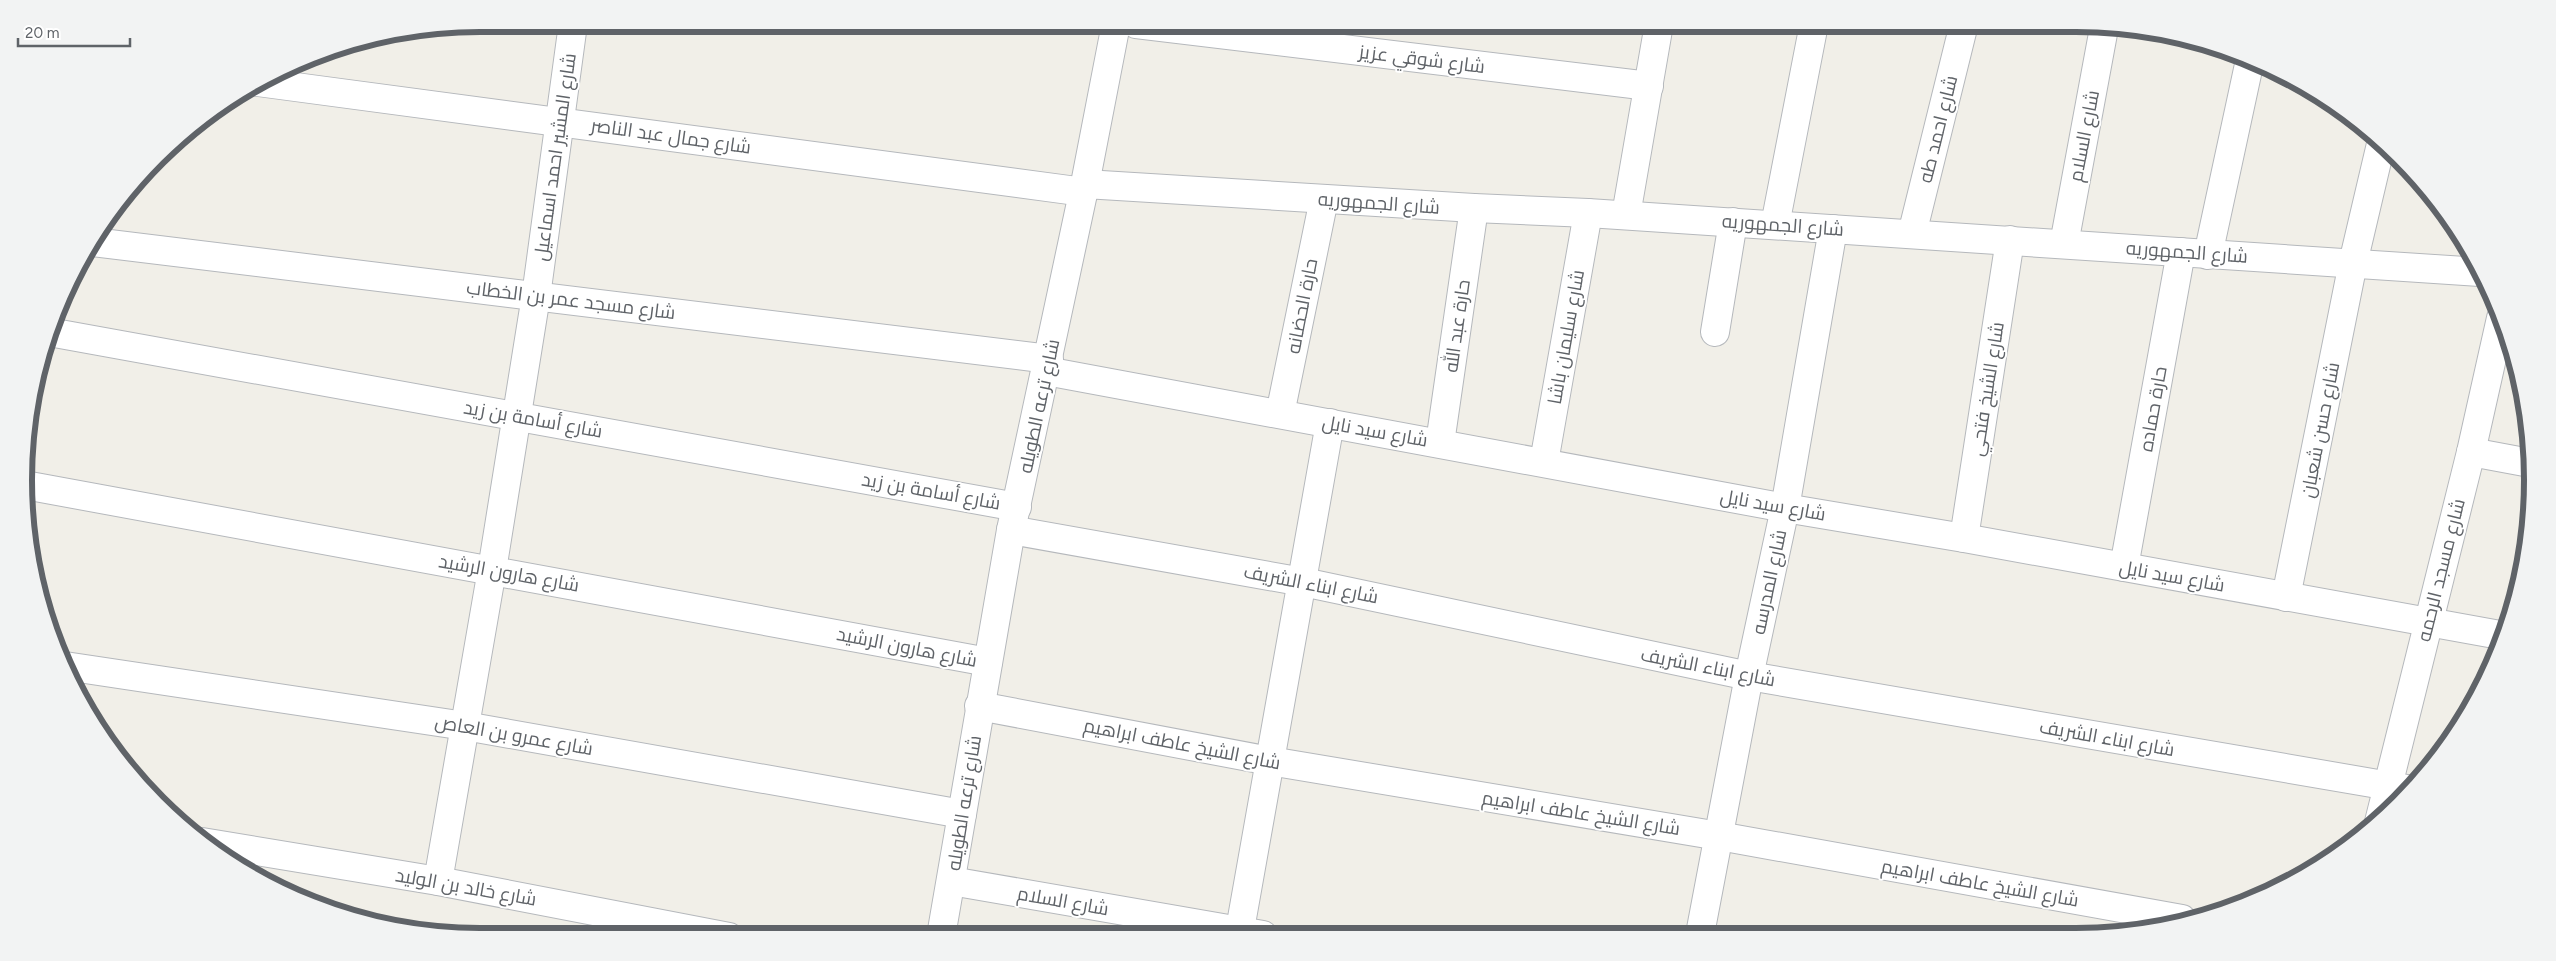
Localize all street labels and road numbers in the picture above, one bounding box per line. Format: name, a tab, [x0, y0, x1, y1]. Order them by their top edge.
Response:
street label: شارع شوقي عزيز	[1356, 40, 1486, 81]
street label: شارع المشير احمد اسماعيل	[529, 52, 583, 263]
street label: شارع احمد طه	[1914, 73, 1964, 186]
street label: شارع السلام	[2064, 88, 2106, 184]
street label: شارع جمال عبد الناصر	[588, 113, 753, 161]
street label: شارع الجمهوريه	[1317, 187, 1441, 221]
street label: شارع الجمهوريه	[1721, 209, 1845, 243]
street label: شارع الجمهوريه	[2125, 236, 2249, 270]
street label: حارة الحضانه	[1281, 256, 1323, 356]
street label: شارع سليمان باشا	[1543, 268, 1591, 407]
street label: شارع مسجد عمر بن الخطاب	[465, 276, 677, 326]
street label: حارة عبد الله	[1438, 278, 1475, 374]
street label: شارع الشيخ فتحي	[1965, 320, 2012, 458]
street label: شارع ترعه الطويله	[1014, 337, 1066, 476]
street label: شارع حسن شعبان	[2296, 360, 2346, 500]
street label: حارة حماده	[2134, 365, 2172, 453]
street label: شارع أسامة بن زيد	[461, 395, 604, 445]
street label: شارع سيد نايل	[1320, 410, 1430, 454]
street label: شارع أسامة بن زيد	[859, 467, 1002, 517]
street label: شارع سيد نايل	[1718, 484, 1828, 528]
street label: شارع مسجد الرحمه	[2412, 496, 2472, 644]
street label: شارع المدرسه	[1747, 528, 1793, 637]
street label: شارع هارون الرشيد	[437, 549, 581, 599]
street label: شارع سيد نايل	[2117, 555, 2227, 599]
street label: شارع ابناء الشريف	[1241, 560, 1380, 610]
street label: شارع هارون الرشيد	[835, 622, 979, 674]
street label: شارع ابناء الشريف	[1638, 643, 1777, 693]
street label: شارع عمرو بن العاص	[433, 710, 595, 762]
street label: شارع الشيخ عاطف ابراهيم	[1081, 714, 1283, 776]
street label: شارع ابناء الشريف	[2037, 715, 2176, 763]
street label: شارع ترعه الطويله	[942, 734, 988, 873]
street label: شارع الشيخ عاطف ابراهيم	[1480, 786, 1682, 842]
street label: شارع الشيخ عاطف ابراهيم	[1879, 854, 2081, 914]
street label: شارع خالد بن الوليد	[393, 863, 538, 913]
street label: شارع السلام	[1015, 882, 1111, 922]

